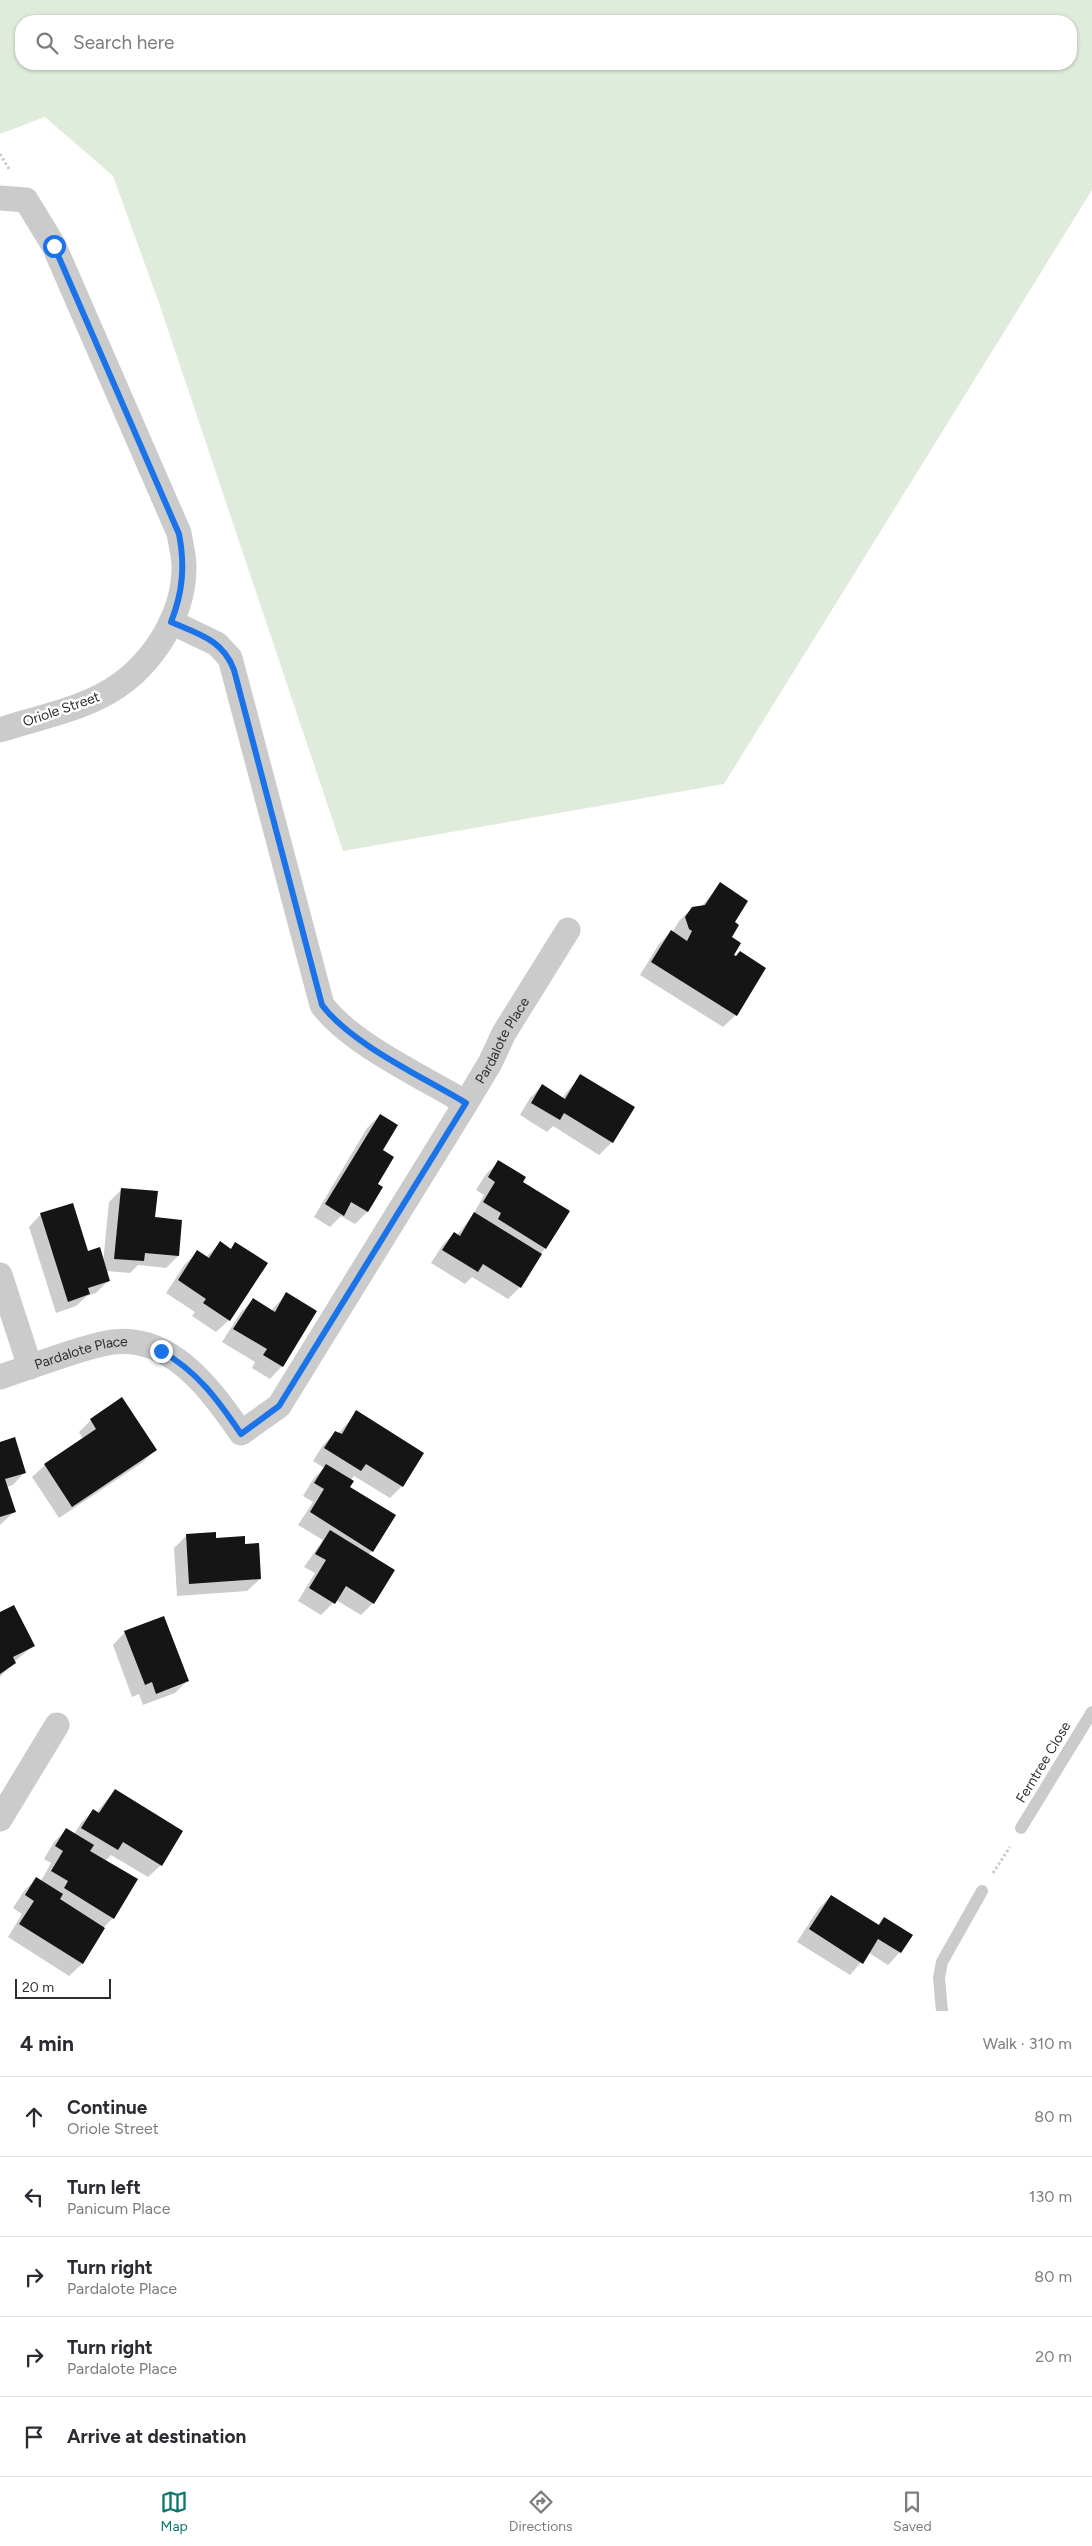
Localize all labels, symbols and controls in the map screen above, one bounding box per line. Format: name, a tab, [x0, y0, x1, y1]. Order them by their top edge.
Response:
search box	[15, 15, 1077, 70]
icon: search	[33, 29, 61, 57]
text: Search here	[73, 31, 175, 54]
route start	[43, 235, 66, 258]
street label: Oriole Street	[20, 688, 102, 731]
street label: Pardalote Place	[472, 994, 533, 1087]
street label: Pardalote Place	[32, 1333, 128, 1374]
route end	[150, 1340, 173, 1363]
street label: Ferntree Close	[1012, 1718, 1075, 1806]
scale bar	[15, 1976, 111, 1999]
text: 20 m	[22, 1979, 54, 1996]
text: 4 min	[20, 2031, 74, 2056]
text: Walk · 310 m	[983, 2034, 1072, 2053]
text: Continue	[67, 2096, 147, 2119]
icon: ahead	[20, 2103, 48, 2131]
text: 80 m	[1034, 2107, 1072, 2126]
text: Oriole Street	[67, 2119, 159, 2138]
text: Turn left	[67, 2176, 141, 2199]
icon: left	[20, 2183, 48, 2211]
text: 130 m	[1029, 2187, 1072, 2206]
text: Panicum Place	[67, 2199, 170, 2218]
text: Turn right	[67, 2256, 153, 2279]
icon: right	[20, 2263, 48, 2291]
text: 80 m	[1034, 2267, 1072, 2286]
text: Pardalote Place	[67, 2279, 177, 2298]
text: Turn right	[67, 2336, 153, 2359]
icon: right	[20, 2343, 48, 2371]
text: 20 m	[1035, 2347, 1072, 2366]
text: Pardalote Place	[67, 2359, 177, 2378]
icon: arrive	[20, 2423, 48, 2451]
text: Arrive at destination	[67, 2425, 246, 2448]
tab: Map	[160, 2488, 188, 2535]
tab: Directions	[509, 2488, 573, 2535]
tab: Saved	[893, 2488, 932, 2535]

